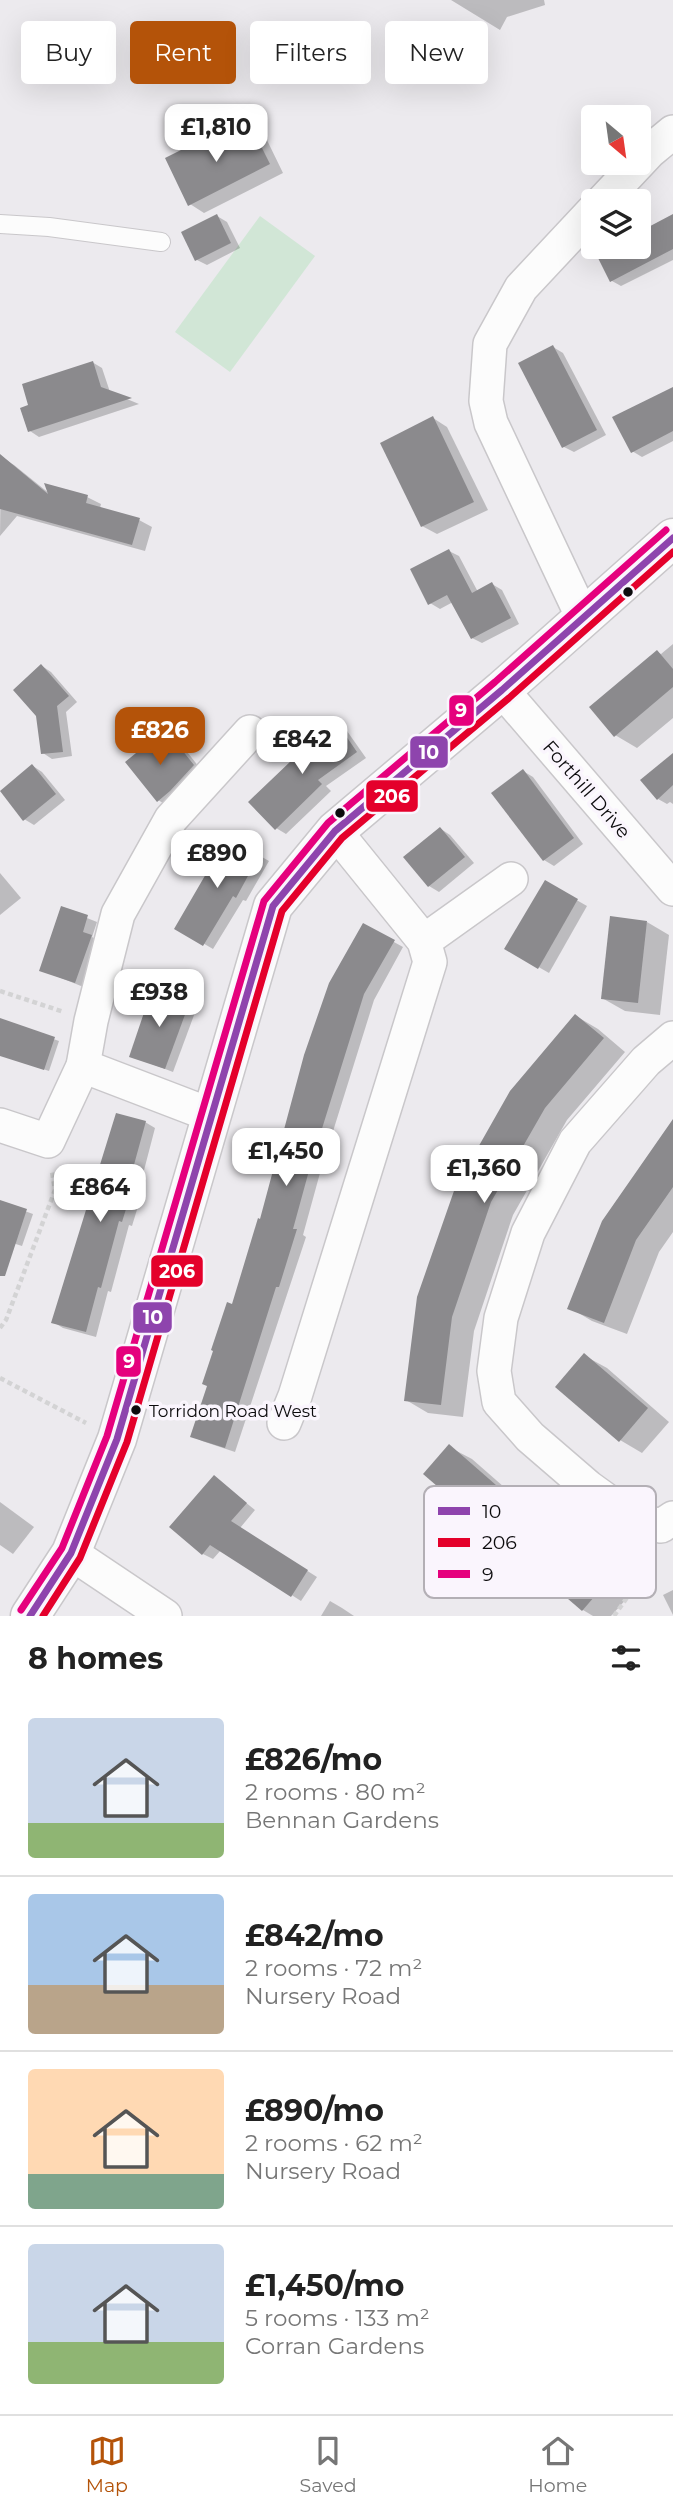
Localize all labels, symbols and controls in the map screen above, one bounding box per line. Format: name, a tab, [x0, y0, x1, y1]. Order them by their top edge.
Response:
chip: Buy	[21, 21, 116, 84]
chip: Rent	[130, 21, 236, 84]
chip: Filters	[250, 21, 371, 84]
chip: New	[385, 21, 488, 84]
pin: £1,810	[159, 104, 273, 164]
north arrow	[581, 105, 651, 175]
map controls	[581, 105, 651, 259]
text: £1,810	[181, 113, 251, 141]
button: layers	[581, 189, 651, 259]
unlabelled marker	[621, 585, 635, 599]
line badge: 9	[448, 694, 475, 727]
text: 9	[455, 699, 467, 722]
pin: £826	[119, 708, 201, 767]
text: £826	[131, 716, 189, 744]
pin: £842	[261, 716, 343, 776]
text: £842	[272, 725, 332, 753]
line badge: 10	[409, 735, 449, 769]
street label: Forthill Drive	[538, 736, 635, 843]
text: 10	[419, 741, 439, 764]
line badge: 206	[365, 779, 419, 813]
text: 206	[374, 785, 410, 808]
unlabelled marker	[333, 806, 347, 820]
pin: £890	[176, 830, 258, 890]
text: £890	[187, 839, 247, 867]
pin: £938	[118, 970, 200, 1029]
text: £938	[130, 978, 188, 1006]
pin: £1,450	[229, 1128, 343, 1188]
text: £1,450	[248, 1137, 324, 1165]
pin: £1,360	[427, 1146, 541, 1205]
text: £1,360	[447, 1154, 521, 1182]
pin: £864	[59, 1164, 141, 1224]
text: £864	[70, 1173, 130, 1201]
line badge: 206	[150, 1254, 204, 1288]
text: 206	[159, 1260, 195, 1283]
line badge: 10	[132, 1301, 173, 1334]
text: 10	[143, 1306, 163, 1329]
line badge: 9	[115, 1345, 142, 1378]
text: 9	[123, 1350, 135, 1373]
place label: Torridon Road West	[149, 1401, 317, 1421]
marker: Torridon Road West	[129, 1403, 143, 1417]
legend	[424, 1486, 656, 1598]
text: 10	[482, 1500, 501, 1523]
text: 206	[482, 1531, 517, 1554]
text: 9	[482, 1563, 494, 1586]
icon: filters	[607, 1639, 645, 1677]
text: 8 homes	[28, 1640, 163, 1677]
text: £826/mo	[245, 1741, 382, 1778]
icon: home	[84, 1746, 168, 1830]
text: 2 rooms · 80 m²	[245, 1778, 426, 1806]
text: Bennan Gardens	[245, 1806, 439, 1834]
text: £842/mo	[245, 1917, 384, 1954]
icon: home	[84, 1922, 168, 2006]
text: 2 rooms · 72 m²	[245, 1954, 422, 1982]
text: Nursery Road	[245, 1982, 401, 2010]
text: £890/mo	[245, 2092, 384, 2129]
icon: home	[84, 2097, 168, 2181]
text: 2 rooms · 62 m²	[245, 2129, 423, 2157]
text: Nursery Road	[245, 2157, 401, 2185]
text: £1,450/mo	[245, 2267, 404, 2304]
icon: home	[84, 2272, 168, 2356]
text: 5 rooms · 133 m²	[245, 2304, 430, 2332]
text: Corran Gardens	[245, 2332, 424, 2360]
tab: Map	[86, 2432, 128, 2497]
tab: Saved	[300, 2432, 357, 2497]
tab: Home	[528, 2432, 587, 2497]

